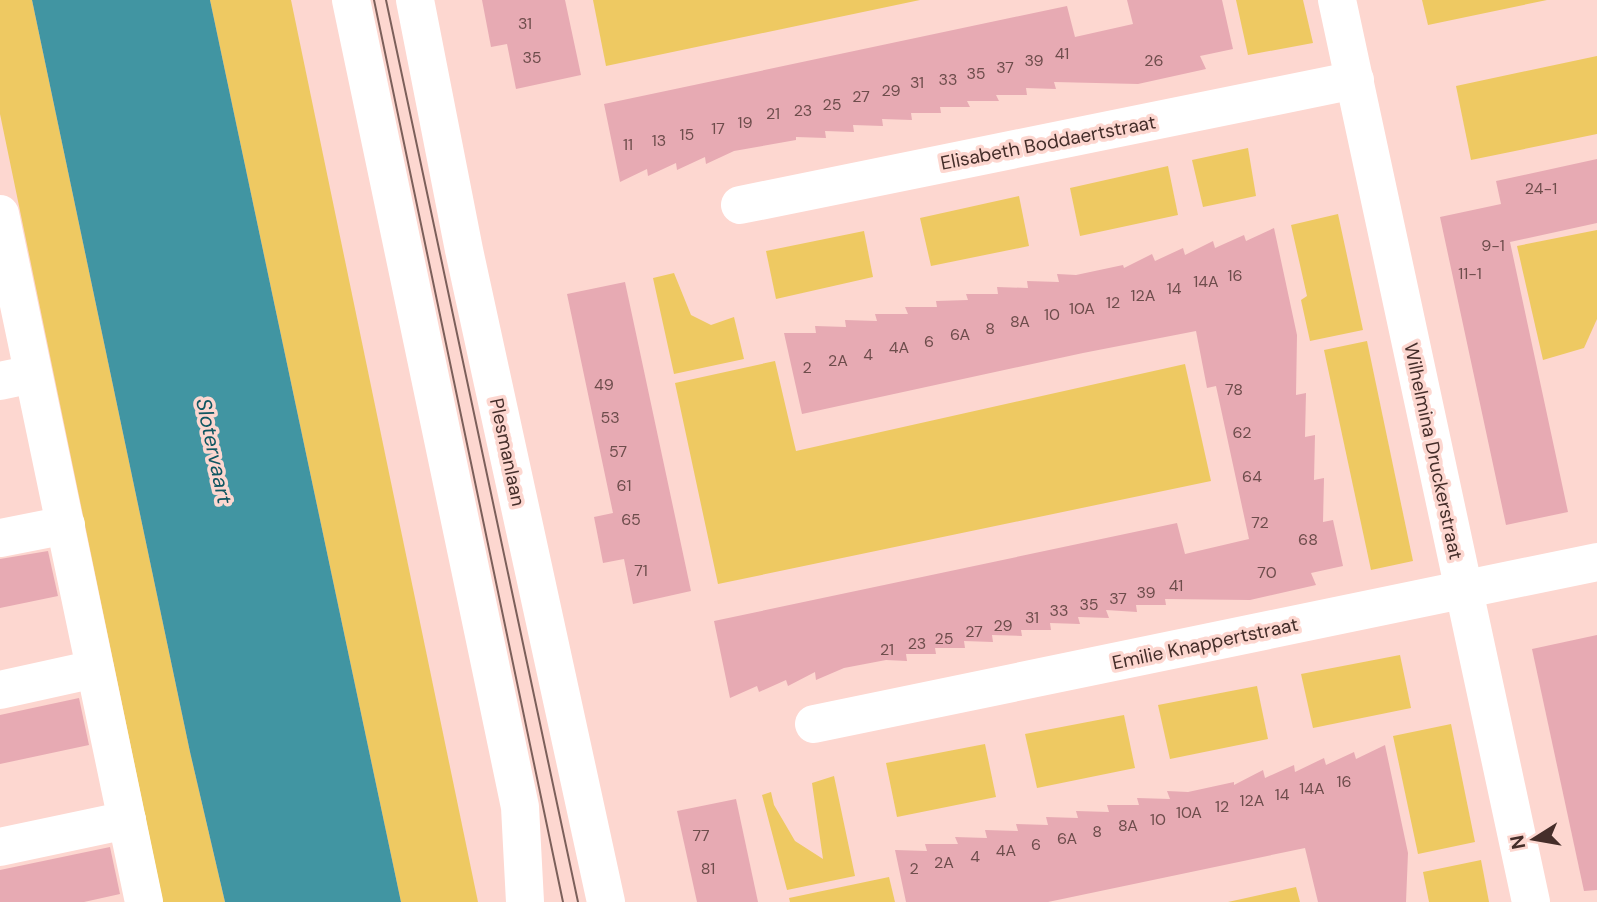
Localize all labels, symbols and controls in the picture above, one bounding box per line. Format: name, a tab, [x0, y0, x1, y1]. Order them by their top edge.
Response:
house number: 31	[518, 13, 532, 34]
house number: 41	[1055, 43, 1069, 64]
house number: 35	[522, 47, 542, 68]
house number: 39	[1024, 50, 1044, 71]
house number: 26	[1144, 50, 1164, 71]
house number: 37	[996, 57, 1014, 78]
house number: 35	[966, 63, 986, 84]
house number: 33	[939, 69, 957, 90]
house number: 31	[910, 72, 924, 93]
house number: 29	[881, 80, 901, 101]
house number: 27	[852, 86, 870, 107]
house number: 25	[823, 94, 841, 115]
house number: 23	[794, 100, 812, 121]
house number: 21	[766, 103, 780, 124]
street label: Elisabeth Boddaertstraat	[938, 109, 1158, 176]
house number: 19	[737, 112, 753, 133]
house number: 17	[711, 118, 725, 139]
house number: 15	[680, 124, 694, 145]
house number: 13	[652, 130, 666, 151]
house number: 11	[623, 134, 633, 155]
house number: 24-1	[1525, 178, 1557, 199]
house number: 9-1	[1481, 235, 1505, 256]
house number: 11-1	[1458, 263, 1482, 284]
house number: 16	[1227, 265, 1243, 286]
house number: 14A	[1193, 271, 1219, 292]
house number: 14	[1167, 278, 1182, 299]
house number: 12A	[1131, 285, 1156, 306]
house number: 12	[1106, 292, 1120, 313]
house number: 10A	[1069, 298, 1095, 319]
house number: 10	[1044, 304, 1060, 325]
house number: 8A	[1010, 311, 1030, 332]
house number: 8	[985, 318, 995, 339]
house number: 6A	[950, 324, 970, 345]
house number: 6	[924, 331, 934, 352]
house number: 4A	[889, 337, 910, 358]
street label: Wilhelmina Druckerstraat	[1398, 340, 1469, 562]
house number: 4	[863, 344, 873, 365]
house number: 2A	[828, 350, 848, 371]
house number: 2	[802, 357, 812, 378]
house number: 49	[594, 374, 614, 395]
house number: 78	[1225, 379, 1243, 400]
water label: Slotervaart	[189, 396, 239, 507]
street label: Plesmanlaan	[484, 396, 531, 508]
house number: 53	[600, 407, 620, 428]
house number: 62	[1233, 422, 1251, 443]
house number: 57	[609, 441, 627, 462]
house number: 64	[1242, 466, 1262, 487]
house number: 61	[616, 475, 632, 496]
house number: 65	[621, 509, 641, 530]
house number: 72	[1251, 512, 1269, 533]
house number: 68	[1298, 529, 1318, 550]
house number: 71	[634, 560, 648, 581]
house number: 70	[1257, 562, 1277, 583]
house number: 41	[1169, 575, 1183, 596]
house number: 39	[1136, 582, 1156, 603]
house number: 37	[1109, 588, 1127, 609]
house number: 35	[1079, 594, 1099, 615]
house number: 33	[1050, 600, 1068, 621]
house number: 31	[1025, 607, 1039, 628]
street label: Emilie Knappertstraat	[1110, 612, 1300, 675]
house number: 29	[993, 615, 1013, 636]
house number: 27	[965, 621, 983, 642]
house number: 25	[935, 628, 953, 649]
house number: 23	[908, 633, 926, 654]
house number: 21	[880, 639, 894, 660]
house number: 16	[1336, 771, 1352, 792]
house number: 14A	[1299, 778, 1325, 799]
house number: 14	[1275, 784, 1290, 805]
house number: 12A	[1240, 790, 1265, 811]
house number: 12	[1215, 796, 1229, 817]
house number: 10A	[1176, 802, 1202, 823]
north arrow	[1499, 804, 1569, 874]
house number: 10	[1150, 809, 1166, 830]
house number: 8A	[1118, 815, 1138, 836]
house number: 8	[1092, 821, 1102, 842]
house number: 77	[692, 825, 710, 846]
house number: 6A	[1057, 828, 1077, 849]
text: N	[1504, 833, 1531, 851]
house number: 6	[1031, 834, 1041, 855]
house number: 4A	[996, 840, 1017, 861]
house number: 4	[970, 846, 980, 867]
house number: 2A	[934, 852, 954, 873]
house number: 81	[701, 858, 715, 879]
house number: 2	[909, 858, 919, 879]

